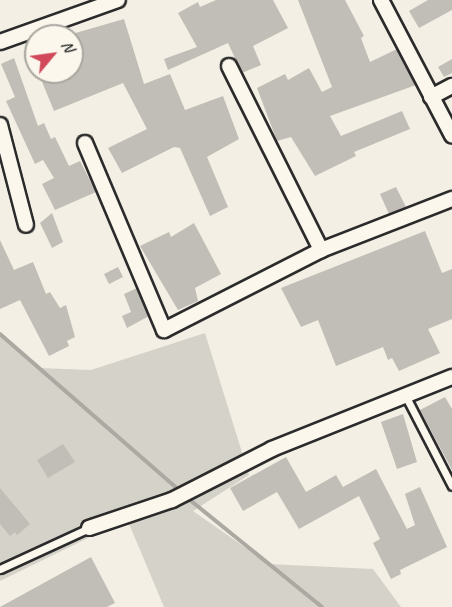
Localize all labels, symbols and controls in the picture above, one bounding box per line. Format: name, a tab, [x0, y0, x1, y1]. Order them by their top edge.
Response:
north arrow	[24, 24, 84, 84]
text: N	[57, 37, 79, 55]

